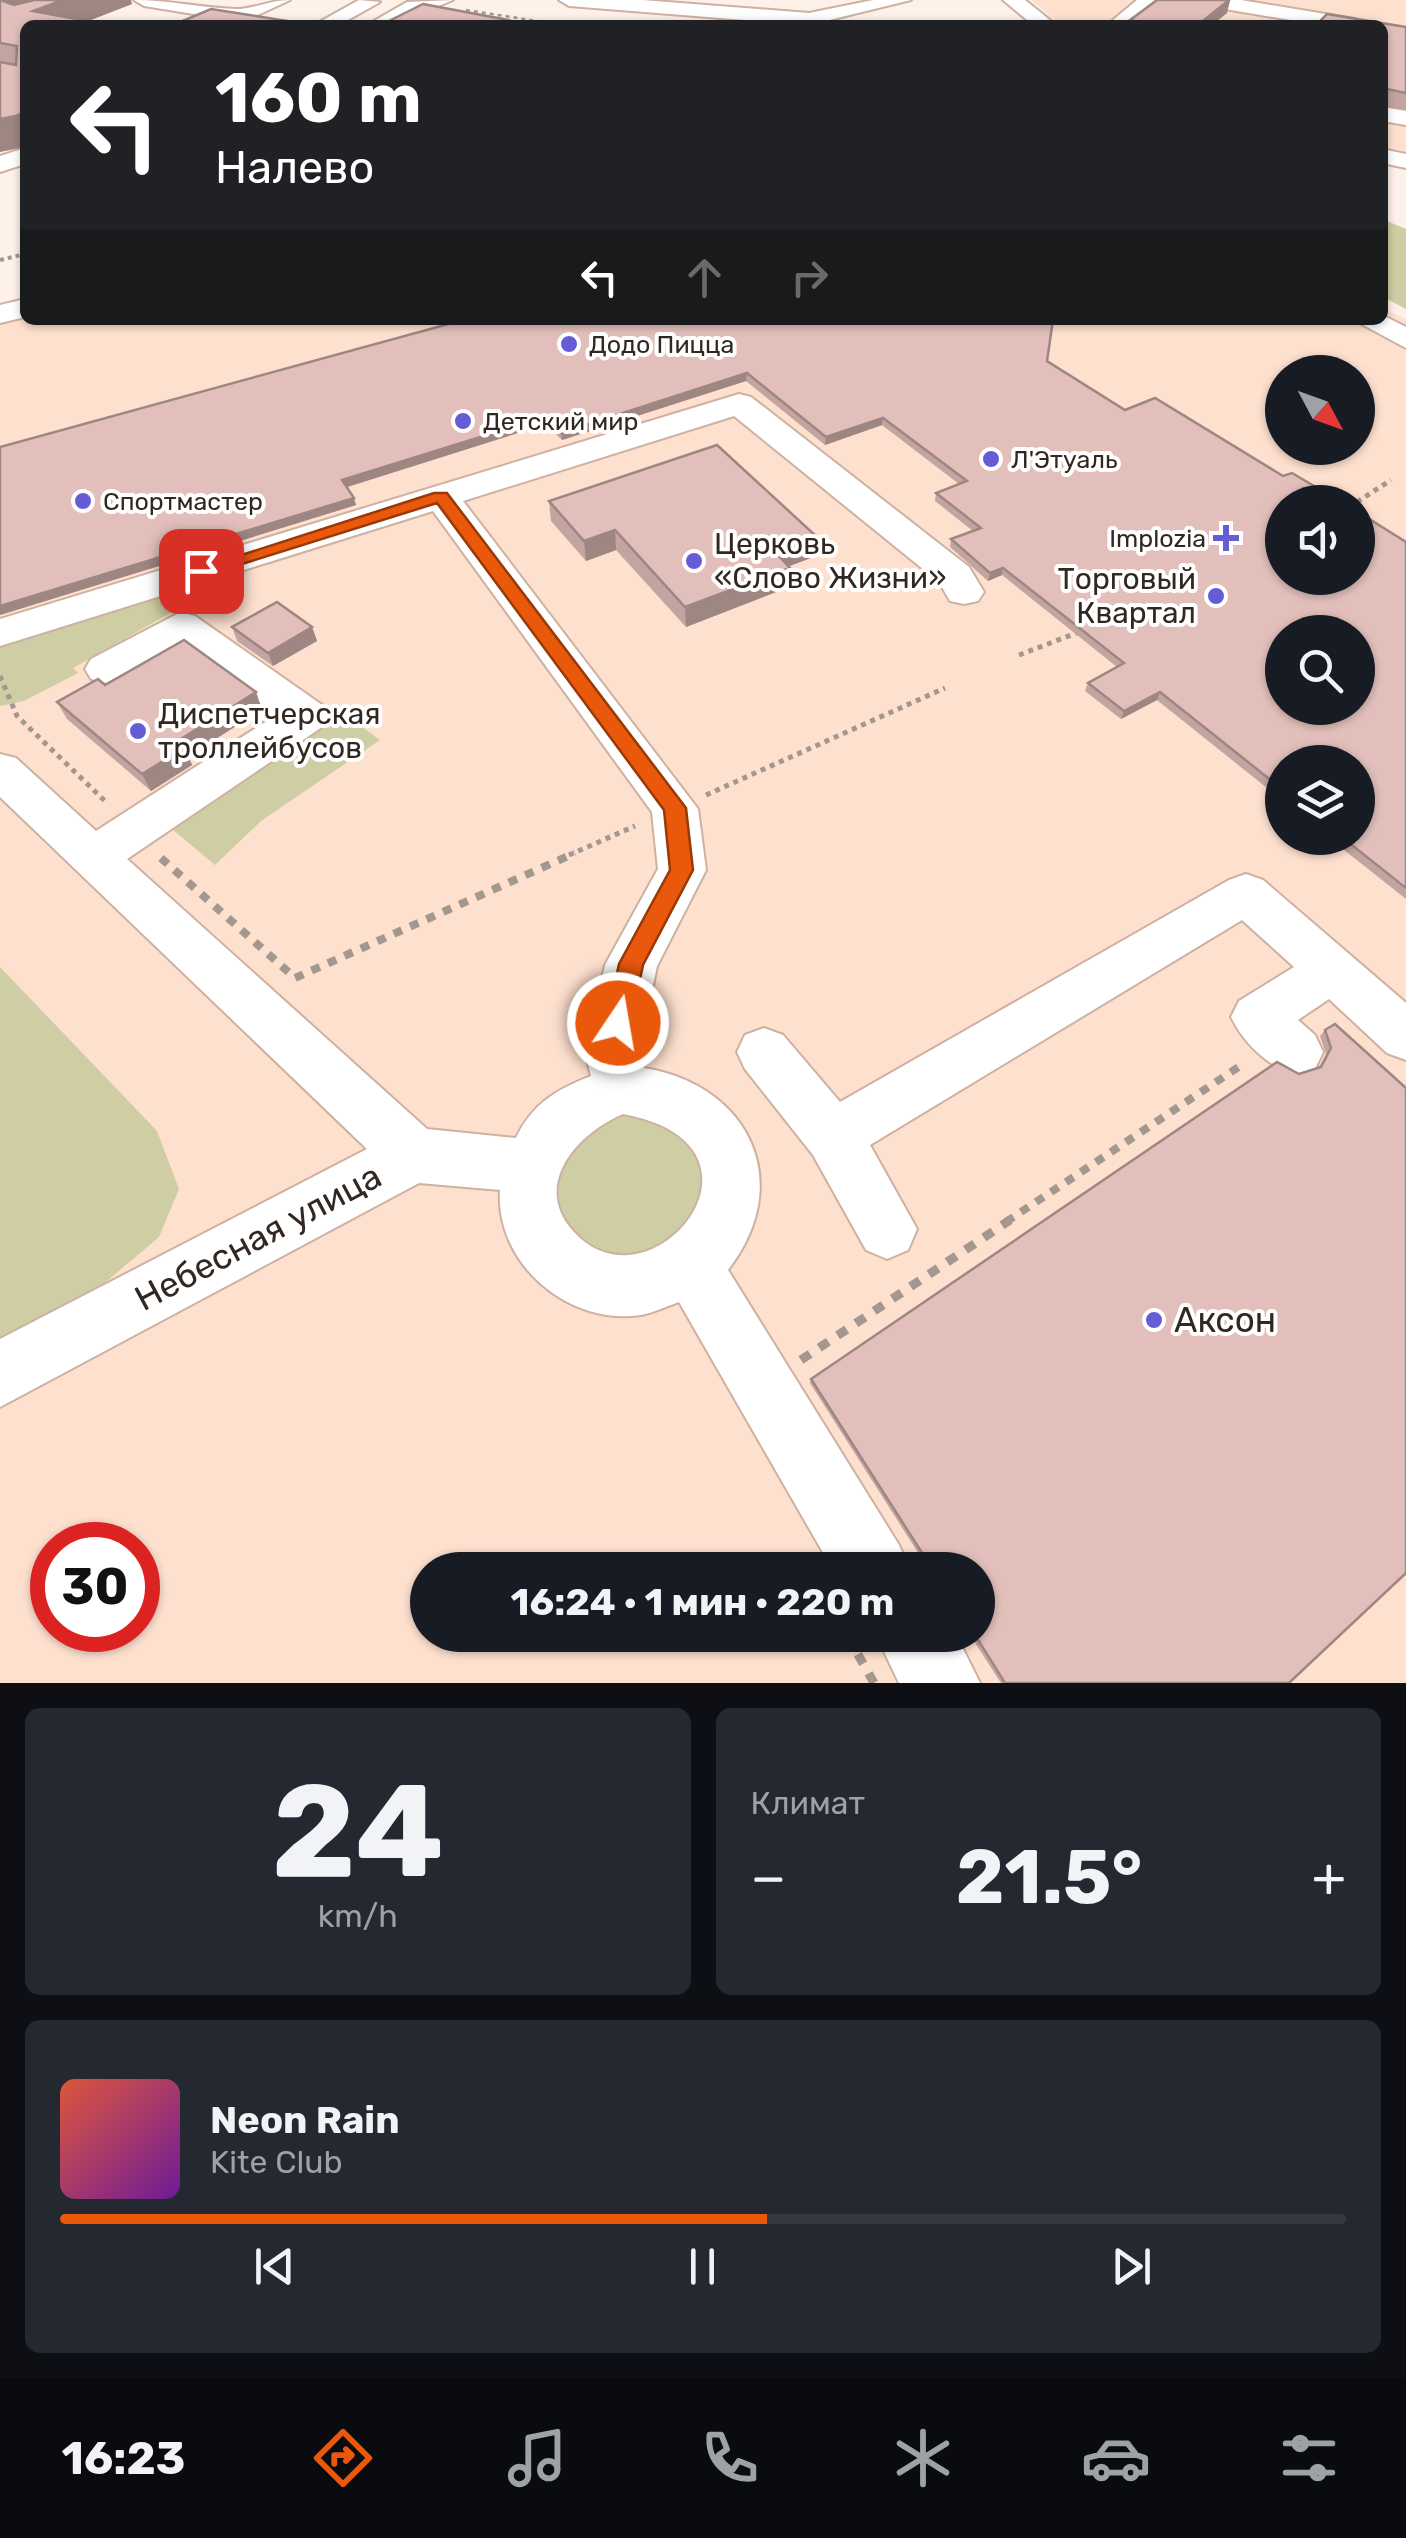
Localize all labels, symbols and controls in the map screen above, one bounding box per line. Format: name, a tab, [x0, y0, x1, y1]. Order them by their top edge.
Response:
text: 160 m	[215, 57, 422, 140]
icon: left	[50, 60, 180, 190]
text: Налево	[215, 141, 374, 194]
icon: left	[572, 250, 627, 305]
icon: ahead	[677, 250, 732, 305]
icon: right	[782, 250, 837, 305]
place label: Додо Пицца	[589, 330, 734, 359]
marker: Додо Пицца	[558, 333, 580, 355]
north arrow	[1265, 355, 1375, 465]
map controls	[1265, 355, 1375, 855]
place label: Детский мир	[483, 407, 638, 436]
marker: Детский мир	[452, 410, 474, 432]
place label: Л'Этуаль	[1011, 445, 1117, 474]
marker: Л'Этуаль	[980, 448, 1002, 470]
button: sound	[1265, 485, 1375, 595]
place label: Спортмастер	[103, 487, 263, 516]
marker: Спортмастер	[72, 490, 94, 512]
place label: Implozia	[1109, 524, 1206, 553]
place label: Церковь «Слово Жизни»	[714, 526, 946, 596]
marker: Implozia	[1215, 527, 1237, 549]
pin	[159, 529, 244, 614]
icon: arrive	[174, 544, 229, 599]
marker: Церковь «Слово Жизни»	[683, 550, 705, 572]
place label: Торговый Квартал	[1057, 561, 1196, 631]
marker: Торговый Квартал	[1205, 585, 1227, 607]
button: search	[1265, 615, 1375, 725]
place label: Диспетчерская троллейбусов	[158, 696, 381, 766]
marker: Диспетчерская троллейбусов	[127, 720, 149, 742]
button: layers	[1265, 745, 1375, 855]
position arrow	[566, 971, 670, 1075]
street label: Небесная улица	[128, 1154, 388, 1320]
place label: Аксон	[1174, 1299, 1276, 1341]
marker: Аксон	[1143, 1309, 1165, 1331]
speed limit sign: 30	[30, 1522, 160, 1652]
text: 16:24 · 1 мин · 220 m	[511, 1579, 894, 1625]
text: 24	[271, 1754, 444, 1909]
text: Климат	[751, 1784, 865, 1822]
text: 21.5°	[956, 1833, 1142, 1922]
text: −	[751, 1845, 786, 1910]
text: +	[1312, 1845, 1346, 1910]
text: km/h	[318, 1897, 398, 1935]
text: Neon Rain	[210, 2097, 400, 2143]
text: Kite Club	[210, 2143, 343, 2181]
icon: previous	[247, 2239, 302, 2294]
icon: pause	[675, 2239, 730, 2294]
icon: next	[1104, 2239, 1159, 2294]
icon: directions	[308, 2423, 378, 2493]
icon: music	[502, 2423, 572, 2493]
icon: phone	[695, 2423, 765, 2493]
icon: climate	[888, 2423, 958, 2493]
icon: car	[1081, 2423, 1151, 2493]
icon: filters	[1274, 2423, 1344, 2493]
text: 16:23	[62, 2432, 185, 2485]

